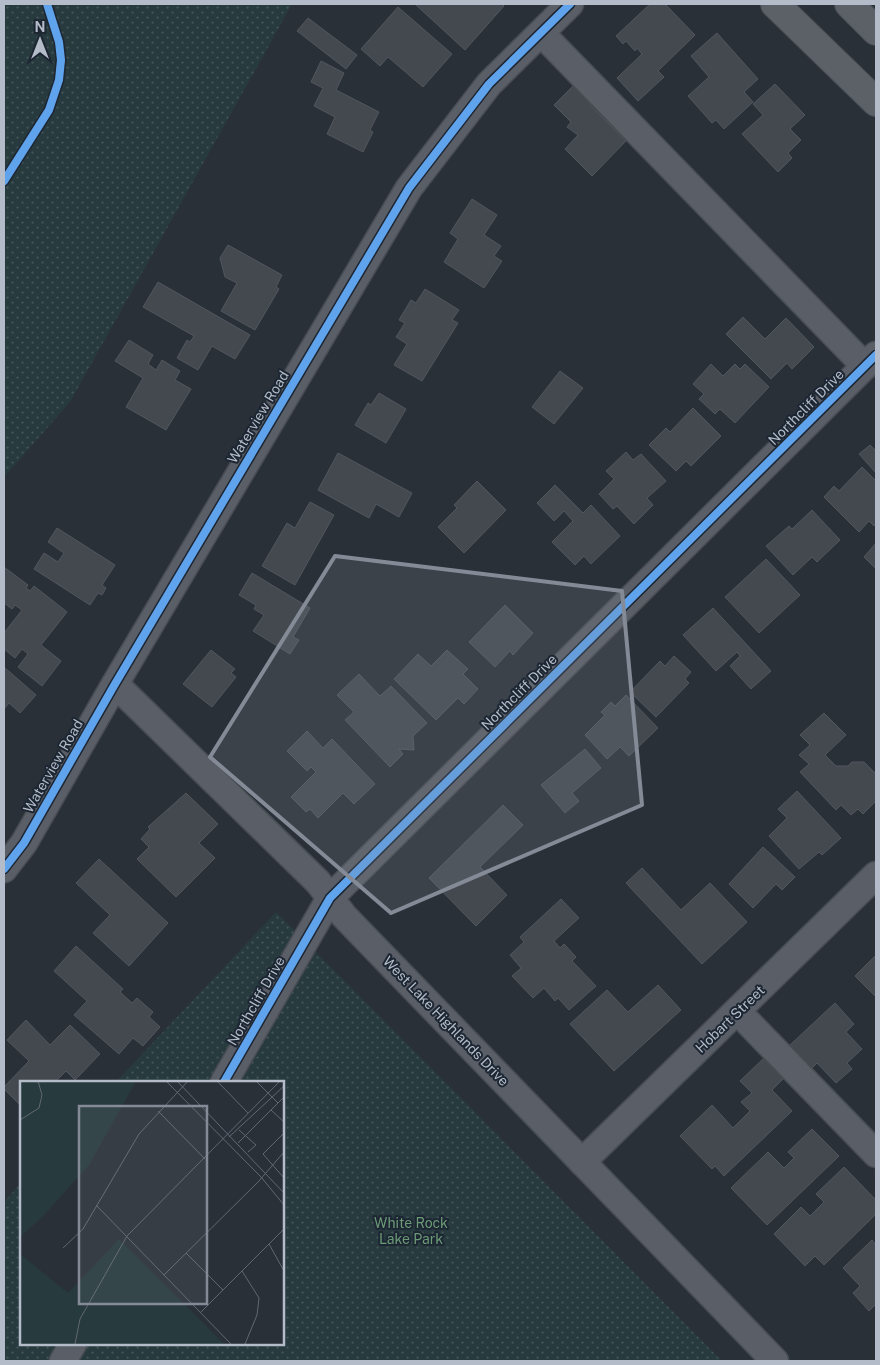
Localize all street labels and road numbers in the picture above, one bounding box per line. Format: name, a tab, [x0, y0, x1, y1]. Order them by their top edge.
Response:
street label: Northcliff Drive	[765, 366, 847, 448]
street label: Waterview Road	[224, 368, 292, 466]
street label: Northcliff Drive	[478, 651, 560, 733]
street label: Waterview Road	[20, 717, 86, 815]
street label: West Lake Highlands Drive	[380, 953, 512, 1089]
street label: Northcliff Drive	[224, 954, 288, 1048]
street label: Hobart Street	[692, 982, 768, 1056]

